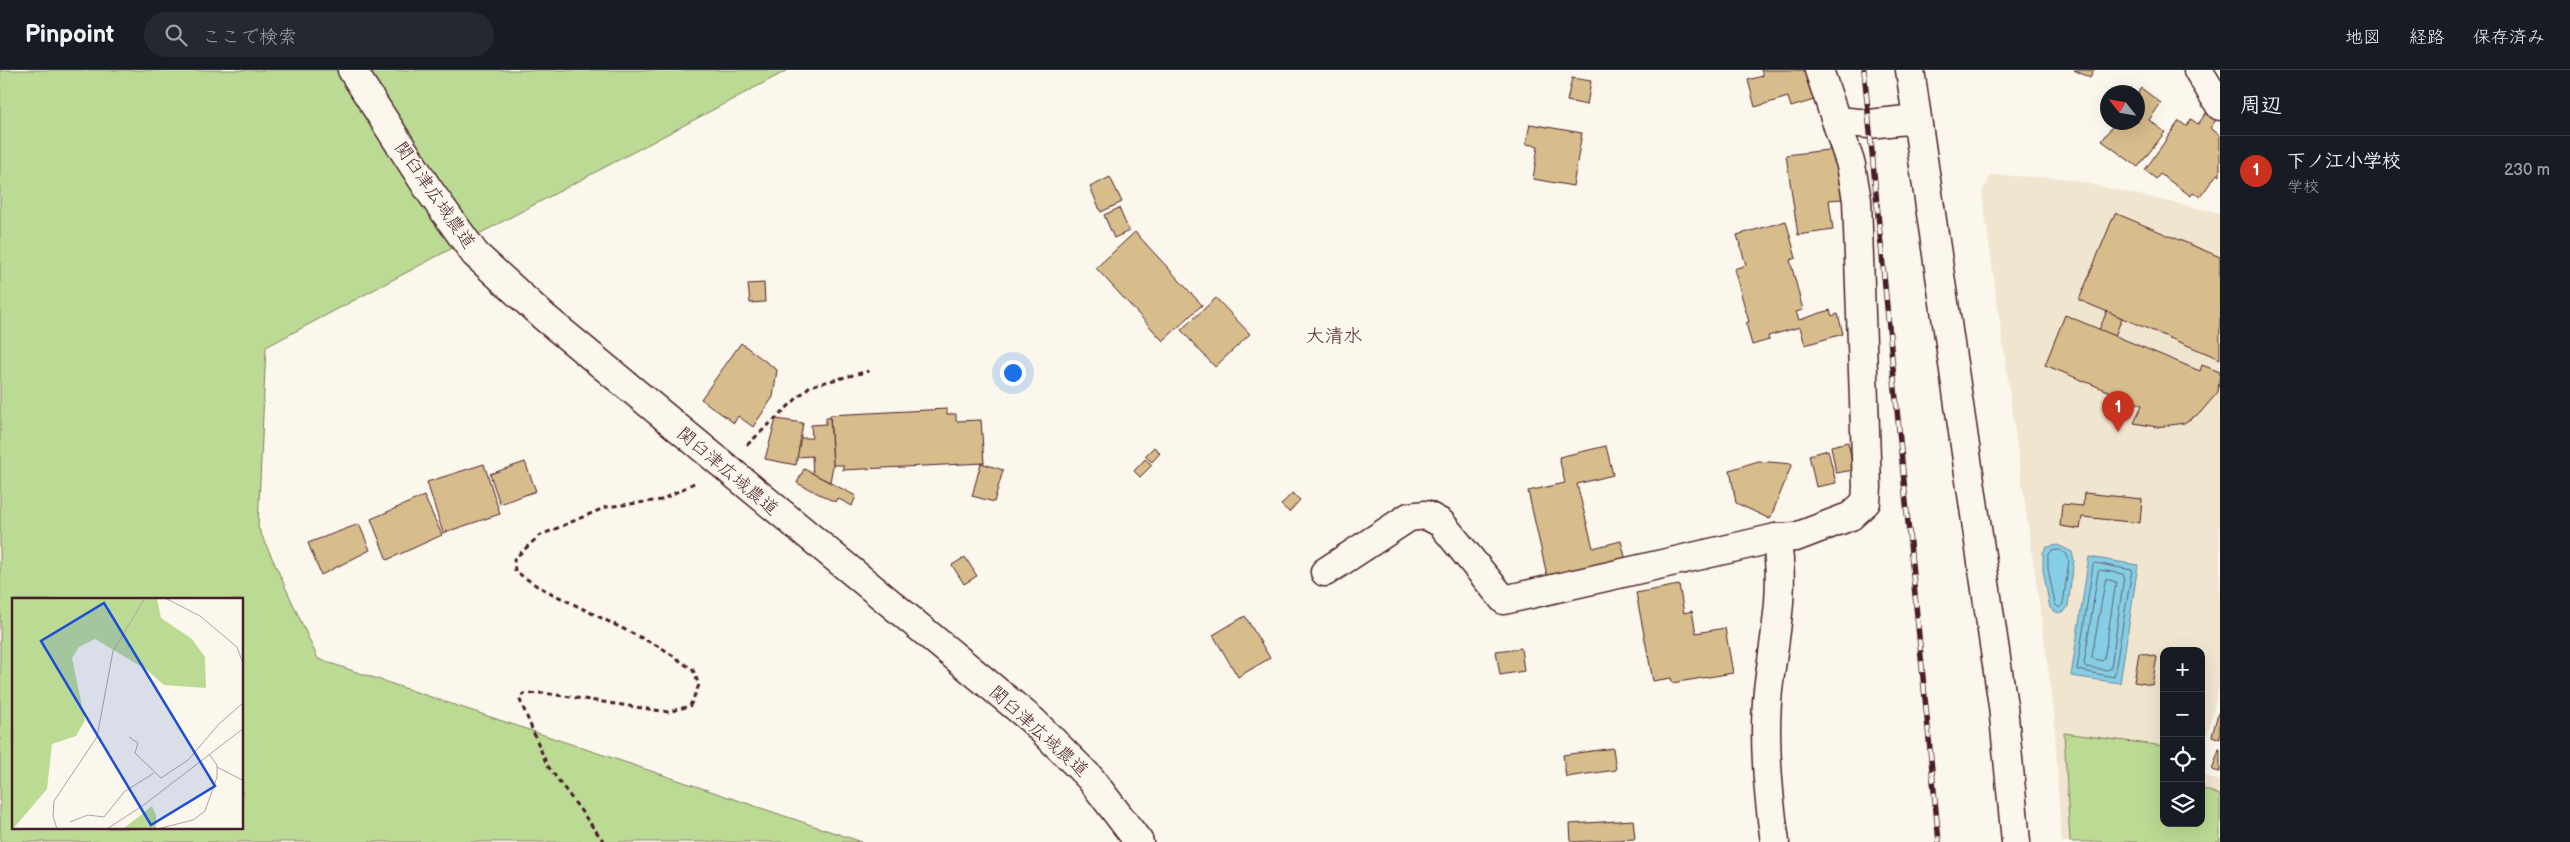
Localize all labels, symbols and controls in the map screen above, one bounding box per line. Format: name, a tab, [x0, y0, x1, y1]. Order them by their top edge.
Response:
search box	[144, 12, 494, 57]
text: Pinpoint	[25, 20, 114, 49]
icon: search	[162, 21, 190, 49]
text: ここで検索	[202, 26, 297, 49]
text: 地図	[2345, 27, 2381, 48]
text: 経路	[2409, 27, 2445, 48]
text: 保存済み	[2473, 27, 2545, 48]
north arrow	[2100, 85, 2145, 130]
text: 周辺	[2240, 93, 2282, 118]
street label: 関臼津広域農道	[390, 138, 479, 253]
text: 下ノ江小学校	[2287, 150, 2401, 173]
text: 1	[2253, 161, 2259, 180]
text: 230 m	[2504, 161, 2550, 180]
text: 学校	[2287, 178, 2319, 197]
district label: 大清水	[1305, 325, 1363, 348]
your location	[1000, 360, 1026, 386]
pin: 1	[2102, 391, 2134, 432]
street label: 関臼津広域農道	[673, 423, 783, 520]
inset map	[12, 598, 244, 830]
map controls	[2160, 647, 2205, 827]
button: +	[2160, 647, 2205, 692]
street label: 関臼津広域農道	[985, 681, 1093, 781]
button: −	[2160, 692, 2205, 737]
button: locate	[2160, 737, 2205, 782]
button: layers	[2160, 782, 2205, 827]

